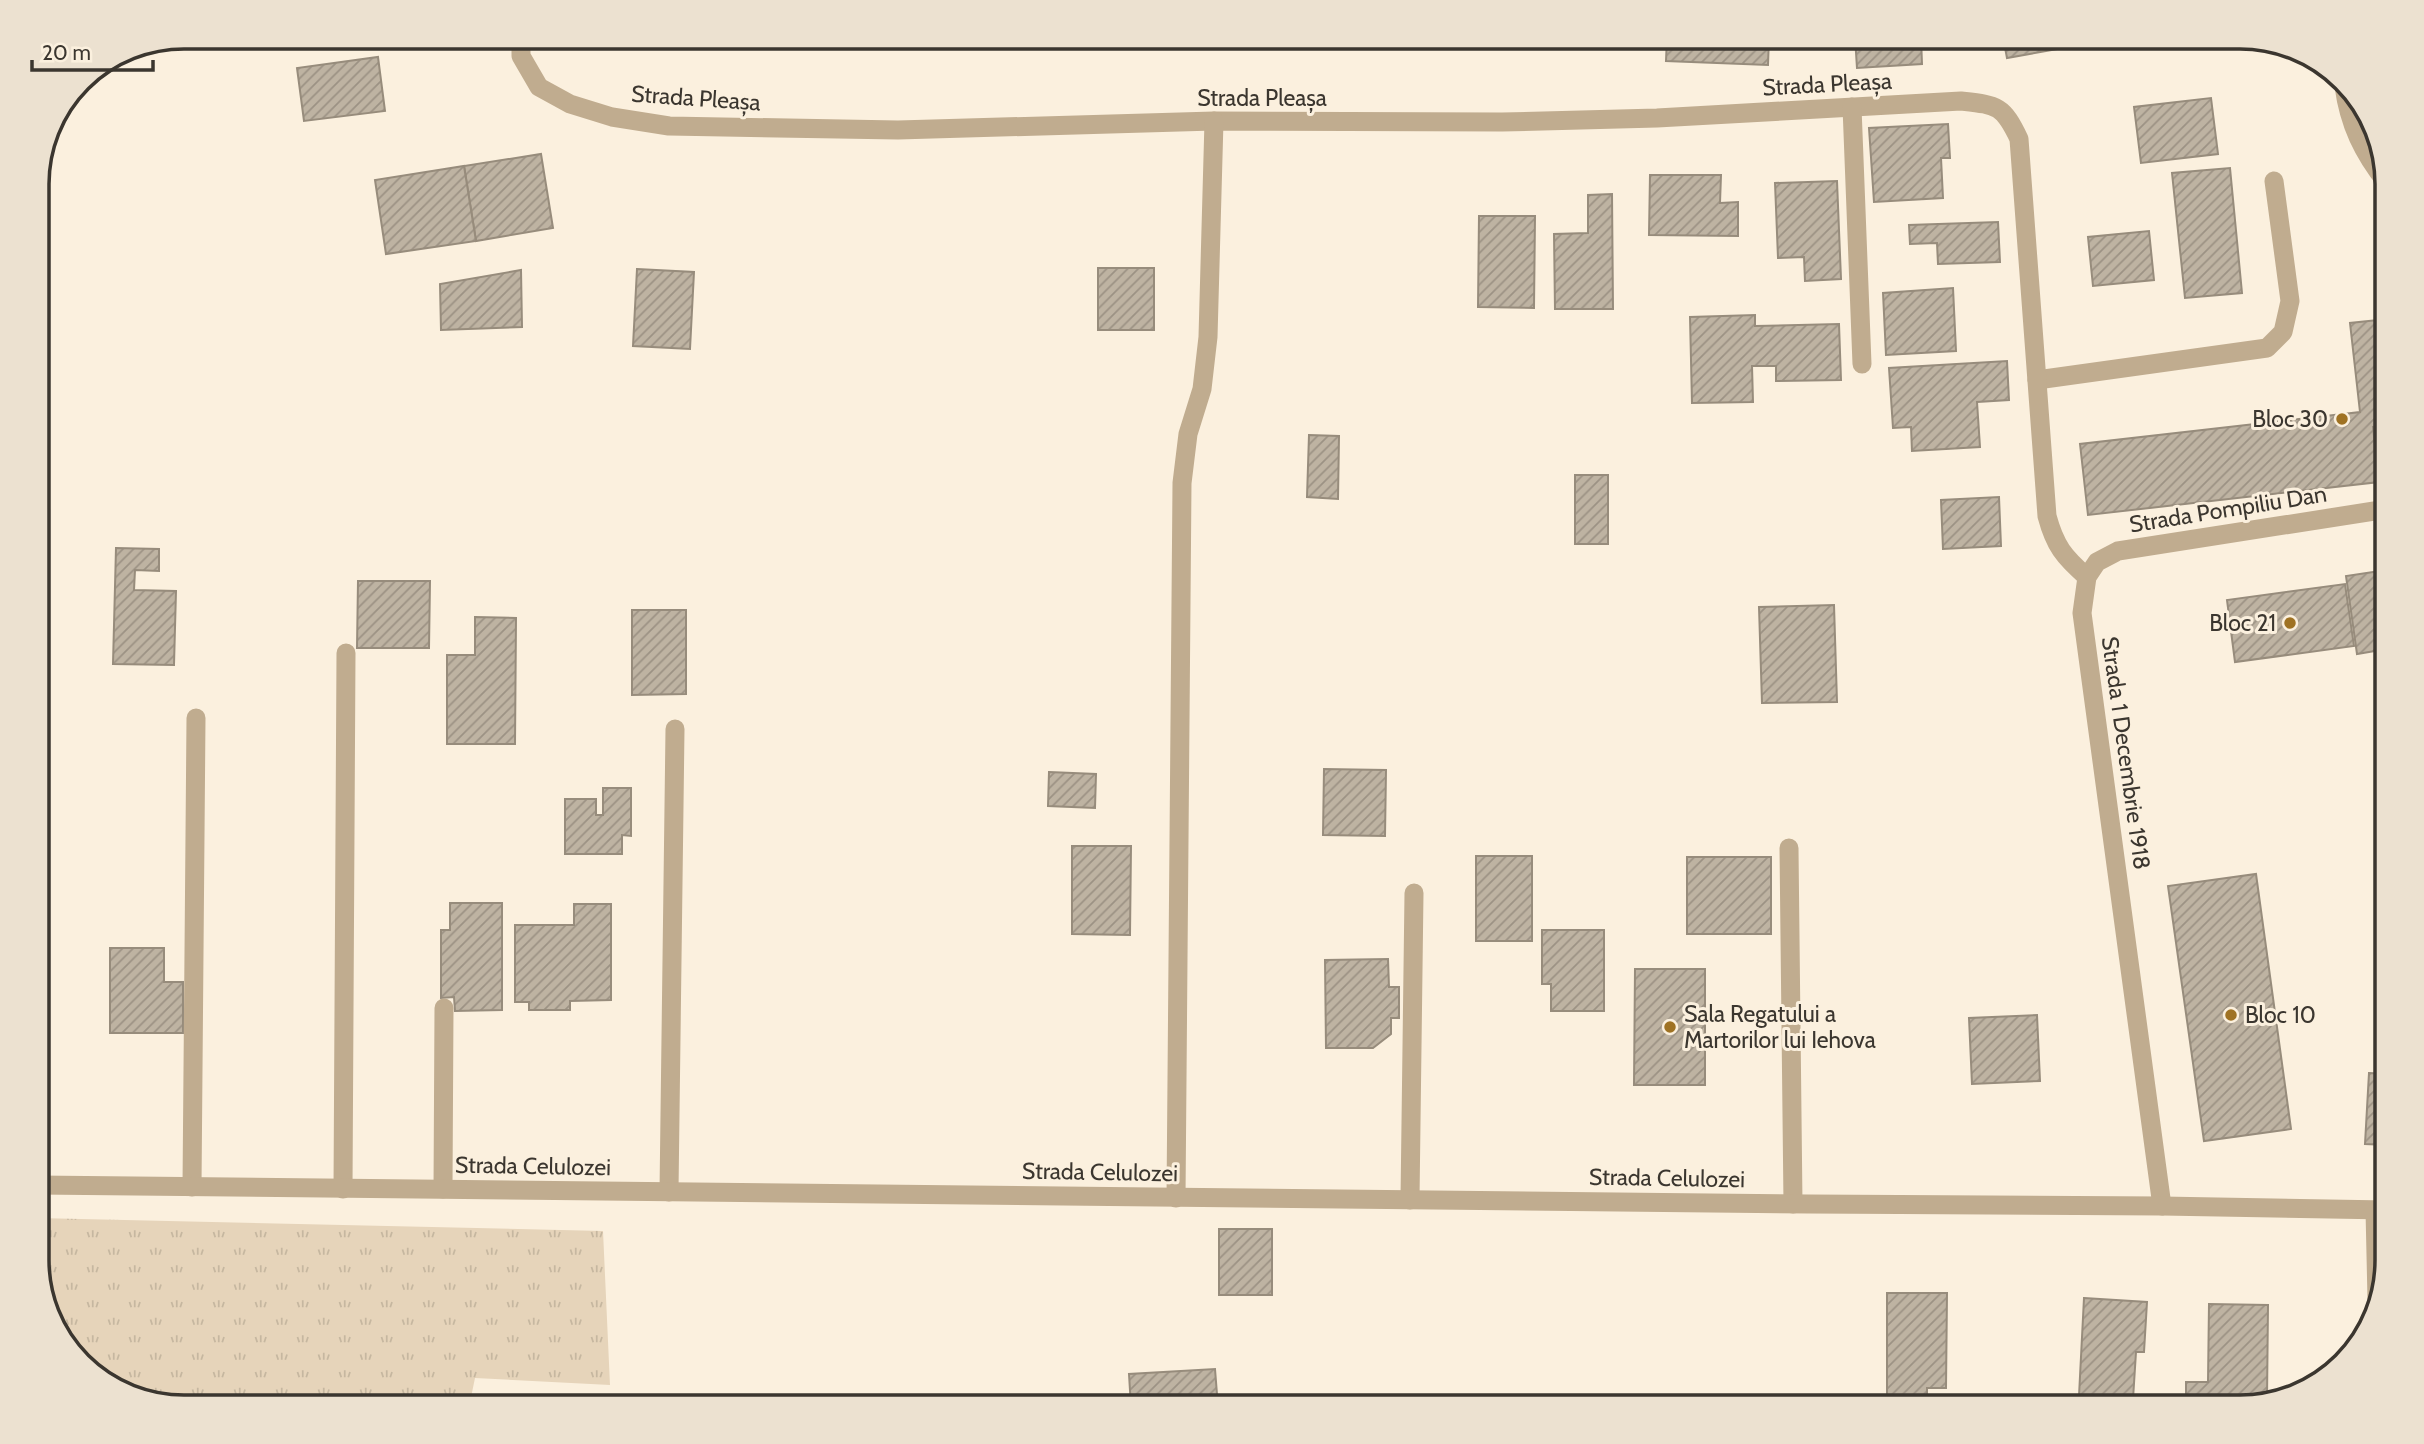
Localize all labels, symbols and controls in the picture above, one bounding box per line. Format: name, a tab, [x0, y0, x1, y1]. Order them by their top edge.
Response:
scale bar	[32, 28, 152, 72]
text: 20 m	[42, 40, 91, 65]
street label: Strada Pleașa	[1762, 67, 1893, 102]
street label: Strada Pleașa	[630, 80, 762, 117]
street label: Strada Pleașa	[1197, 84, 1327, 113]
place label: Bloc 30	[2252, 405, 2328, 433]
marker: Bloc 30	[2334, 411, 2350, 427]
street label: Strada Pompiliu Dan	[2127, 480, 2329, 538]
place label: Bloc 21	[2209, 609, 2276, 637]
marker: Bloc 21	[2282, 615, 2298, 631]
street label: Strada 1 Decembrie 1918	[2096, 635, 2156, 871]
place label: Sala Regatului a Martorilor lui Iehova	[1684, 1000, 1876, 1054]
place label: Bloc 10	[2245, 1001, 2316, 1029]
marker: Bloc 10	[2223, 1007, 2239, 1023]
marker: Sala Regatului a Martorilor lui Iehova	[1662, 1019, 1678, 1035]
street label: Strada Celulozei	[455, 1151, 611, 1181]
street label: Strada Celulozei	[1022, 1157, 1178, 1187]
street label: Strada Celulozei	[1589, 1163, 1745, 1193]

